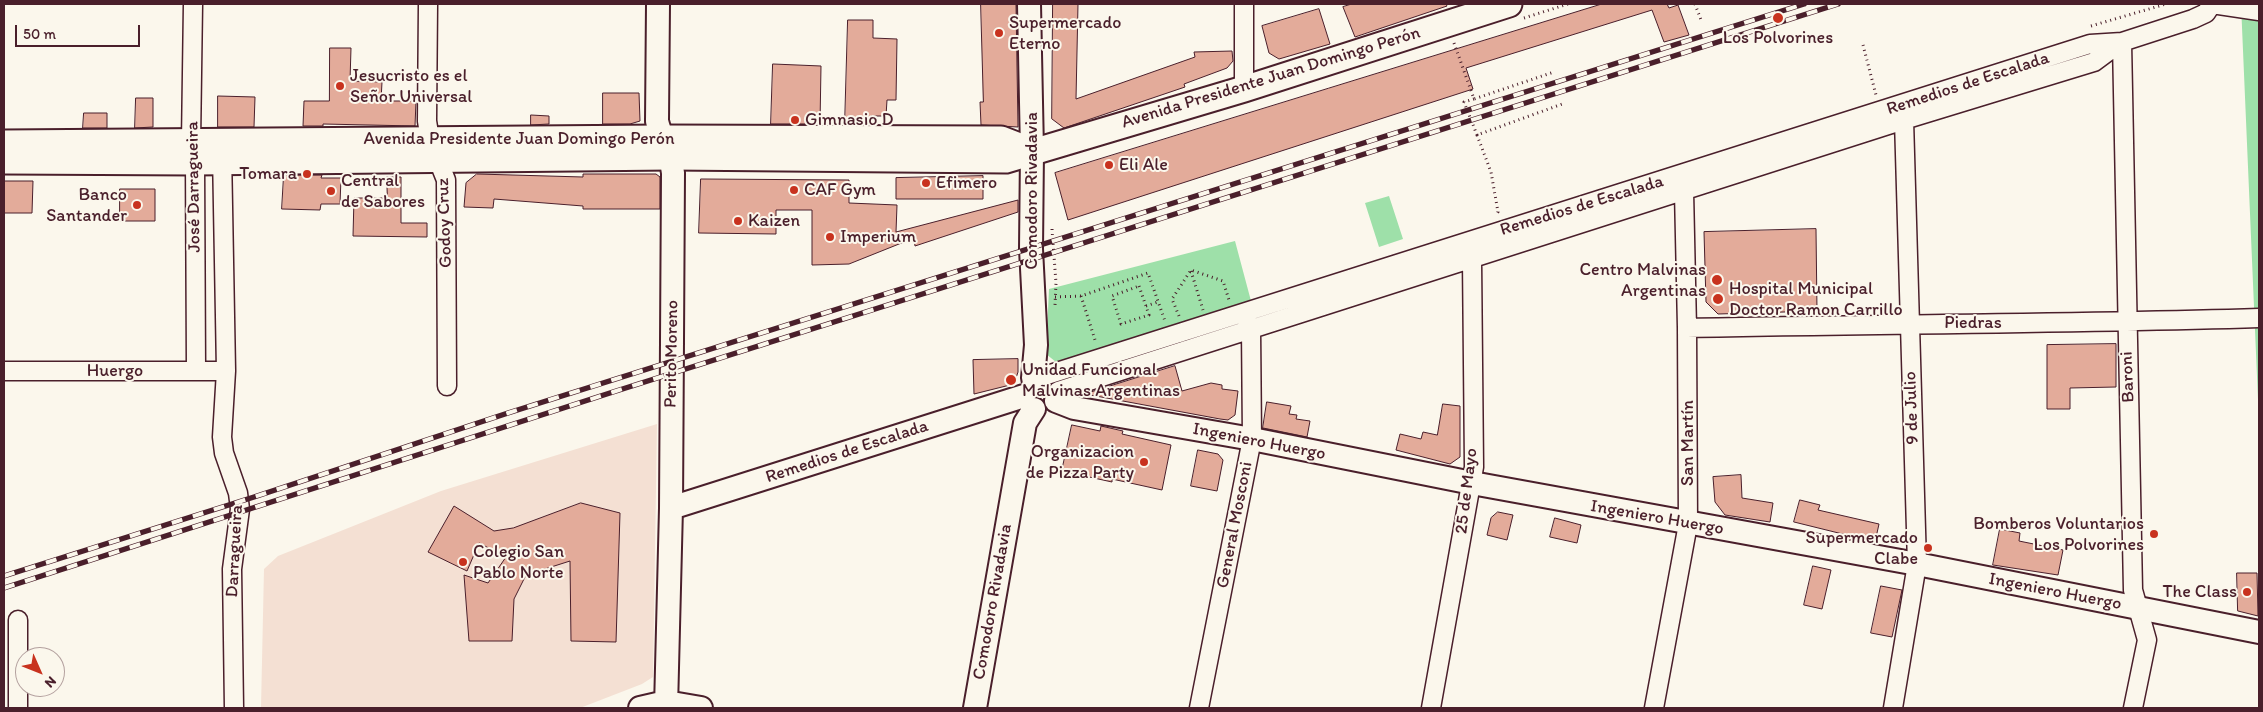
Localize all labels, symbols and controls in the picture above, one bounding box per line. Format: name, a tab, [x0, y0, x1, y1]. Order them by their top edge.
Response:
marker: Los Polvorines	[1771, 11, 1785, 25]
place label: Supermercado Eterno	[1009, 12, 1121, 54]
scale bar	[18, 15, 142, 47]
street label: Avenida Presidente Juan Domingo Perón	[1119, 22, 1423, 134]
text: 50 m	[23, 25, 56, 43]
marker: Supermercado Eterno	[993, 27, 1005, 39]
place label: Los Polvorines	[1723, 27, 1833, 49]
street label: Remedios de Escalada	[1884, 47, 2052, 121]
place label: Jesucristo es el Señor Universal	[350, 65, 472, 108]
marker: Jesucristo es el Señor Universal	[334, 80, 346, 92]
place label: Gimnasio D	[805, 109, 893, 131]
street label: Comodoro Rivadavia	[1021, 112, 1043, 270]
marker: Gimnasio D	[789, 114, 801, 126]
street label: José Darragueira	[182, 121, 206, 253]
street label: Avenida Presidente Juan Domingo Perón	[363, 128, 675, 150]
place label: Eli Ale	[1119, 154, 1168, 176]
marker: Eli Ale	[1103, 159, 1115, 171]
place label: Tomara	[239, 163, 297, 185]
marker: Tomara	[301, 168, 313, 180]
place label: Central de Sabores	[341, 170, 425, 212]
street label: Remedios de Escalada	[1498, 171, 1666, 241]
place label: Efimero	[936, 172, 997, 194]
marker: Efimero	[920, 177, 932, 189]
street label: Godoy Cruz	[433, 178, 457, 268]
place label: CAF Gym	[804, 179, 876, 201]
place label: Banco Santander	[46, 184, 127, 226]
marker: CAF Gym	[788, 184, 800, 196]
marker: Central de Sabores	[325, 185, 337, 197]
marker: Banco Santander	[131, 199, 143, 211]
place label: Kaizen	[748, 210, 800, 232]
marker: Kaizen	[732, 215, 744, 227]
place label: Imperium	[840, 226, 916, 248]
marker: Imperium	[824, 231, 836, 243]
place label: Centro Malvinas Argentinas	[1579, 259, 1706, 302]
marker: Centro Malvinas Argentinas	[1710, 273, 1724, 287]
place label: Hospital Municipal Doctor Ramon Carrillo	[1729, 278, 1903, 320]
marker: Hospital Municipal Doctor Ramon Carrillo	[1711, 292, 1725, 306]
street label: Perito Moreno	[660, 300, 684, 408]
street label: Piedras	[1944, 312, 2002, 334]
street label: Baroni	[2116, 351, 2140, 403]
place label: Unidad Funcional Malvinas Argentinas	[1022, 359, 1180, 402]
street label: Huergo	[87, 360, 143, 382]
street label: 9 de Julio	[1900, 371, 1924, 445]
marker: Unidad Funcional Malvinas Argentinas	[1004, 373, 1018, 387]
street label: San Martín	[1677, 400, 1699, 486]
street label: Remedios de Escalada	[763, 415, 931, 489]
street label: Ingeniero Huergo	[1191, 419, 1327, 465]
place label: Organizacion de Pizza Party	[1026, 441, 1134, 484]
street label: 25 de Mayo	[1451, 447, 1483, 535]
marker: Organizacion de Pizza Party	[1138, 456, 1150, 468]
street label: General Mosconi	[1212, 460, 1258, 590]
street label: Ingeniero Huergo	[1589, 496, 1725, 540]
street label: Darragueira	[222, 504, 248, 598]
place label: Bomberos Voluntarios Los Polvorines	[1973, 513, 2144, 556]
street label: Comodoro Rivadavia	[969, 522, 1017, 682]
place label: Supermercado Clabe	[1806, 527, 1918, 570]
marker: Bomberos Voluntarios Los Polvorines	[2148, 528, 2160, 540]
place label: Colegio San Pablo Norte	[473, 541, 564, 584]
marker: Supermercado Clabe	[1922, 542, 1934, 554]
marker: Colegio San Pablo Norte	[457, 556, 469, 568]
street label: Ingeniero Huergo	[1987, 569, 2123, 615]
place label: The Class	[2162, 581, 2237, 603]
marker: The Class	[2241, 586, 2253, 598]
north arrow	[15, 647, 65, 697]
text: N	[41, 673, 60, 691]

